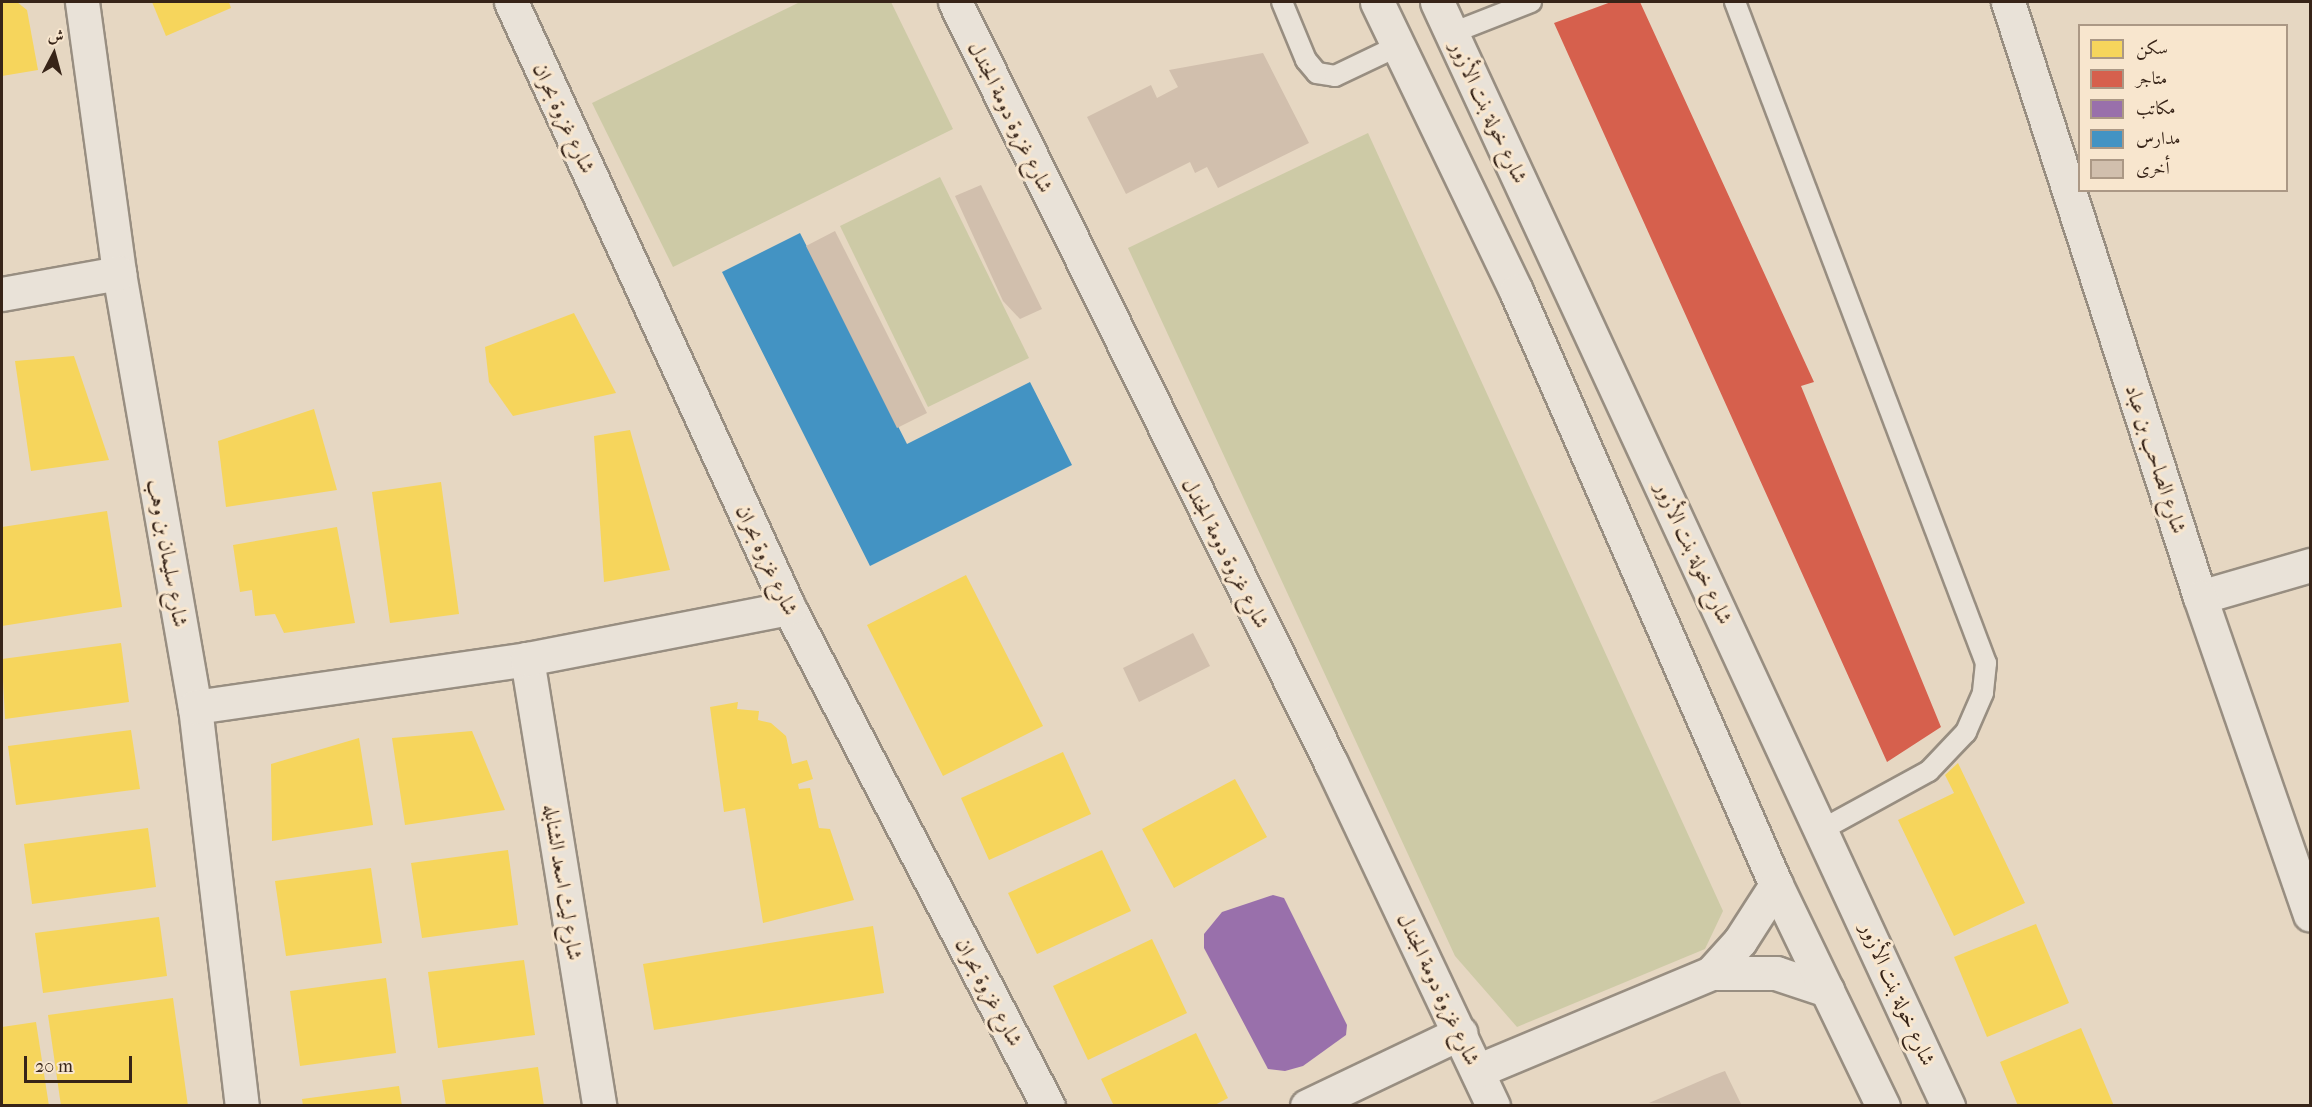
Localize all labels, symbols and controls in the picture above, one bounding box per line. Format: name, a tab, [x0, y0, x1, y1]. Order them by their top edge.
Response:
north arrow	[24, 24, 84, 84]
legend	[2078, 24, 2288, 192]
text: ش	[47, 25, 65, 46]
street label: شارع غزوة دومة الجندل	[963, 37, 1059, 197]
street label: شارع خولة بنت الأزور	[1445, 37, 1533, 187]
text: سكن	[2136, 38, 2168, 59]
street label: شارع غزوة بحران	[527, 59, 601, 177]
text: متاجر	[2136, 68, 2167, 89]
text: مكاتب	[2136, 98, 2176, 119]
text: مدارس	[2136, 128, 2180, 149]
text: أخرى	[2136, 158, 2170, 179]
street label: شارع الصاحب بن عباد	[2120, 381, 2192, 537]
street label: شارع غزوة دومة الجندل	[1177, 474, 1275, 632]
street label: شارع سليمان بن وهب	[143, 477, 193, 629]
street label: شارع خولة بنت الأزور	[1650, 478, 1738, 628]
street label: شارع غزوة بحران	[730, 501, 804, 619]
street label: شارع ليث اسعد الشنابله	[538, 802, 588, 962]
street label: شارع غزوة دومة الجندل	[1393, 909, 1485, 1069]
street label: شارع خولة بنت الأزور	[1855, 918, 1941, 1070]
street label: شارع غزوة بحران	[950, 934, 1028, 1050]
scale bar	[27, 1044, 135, 1082]
text: 20 m	[35, 1056, 73, 1077]

